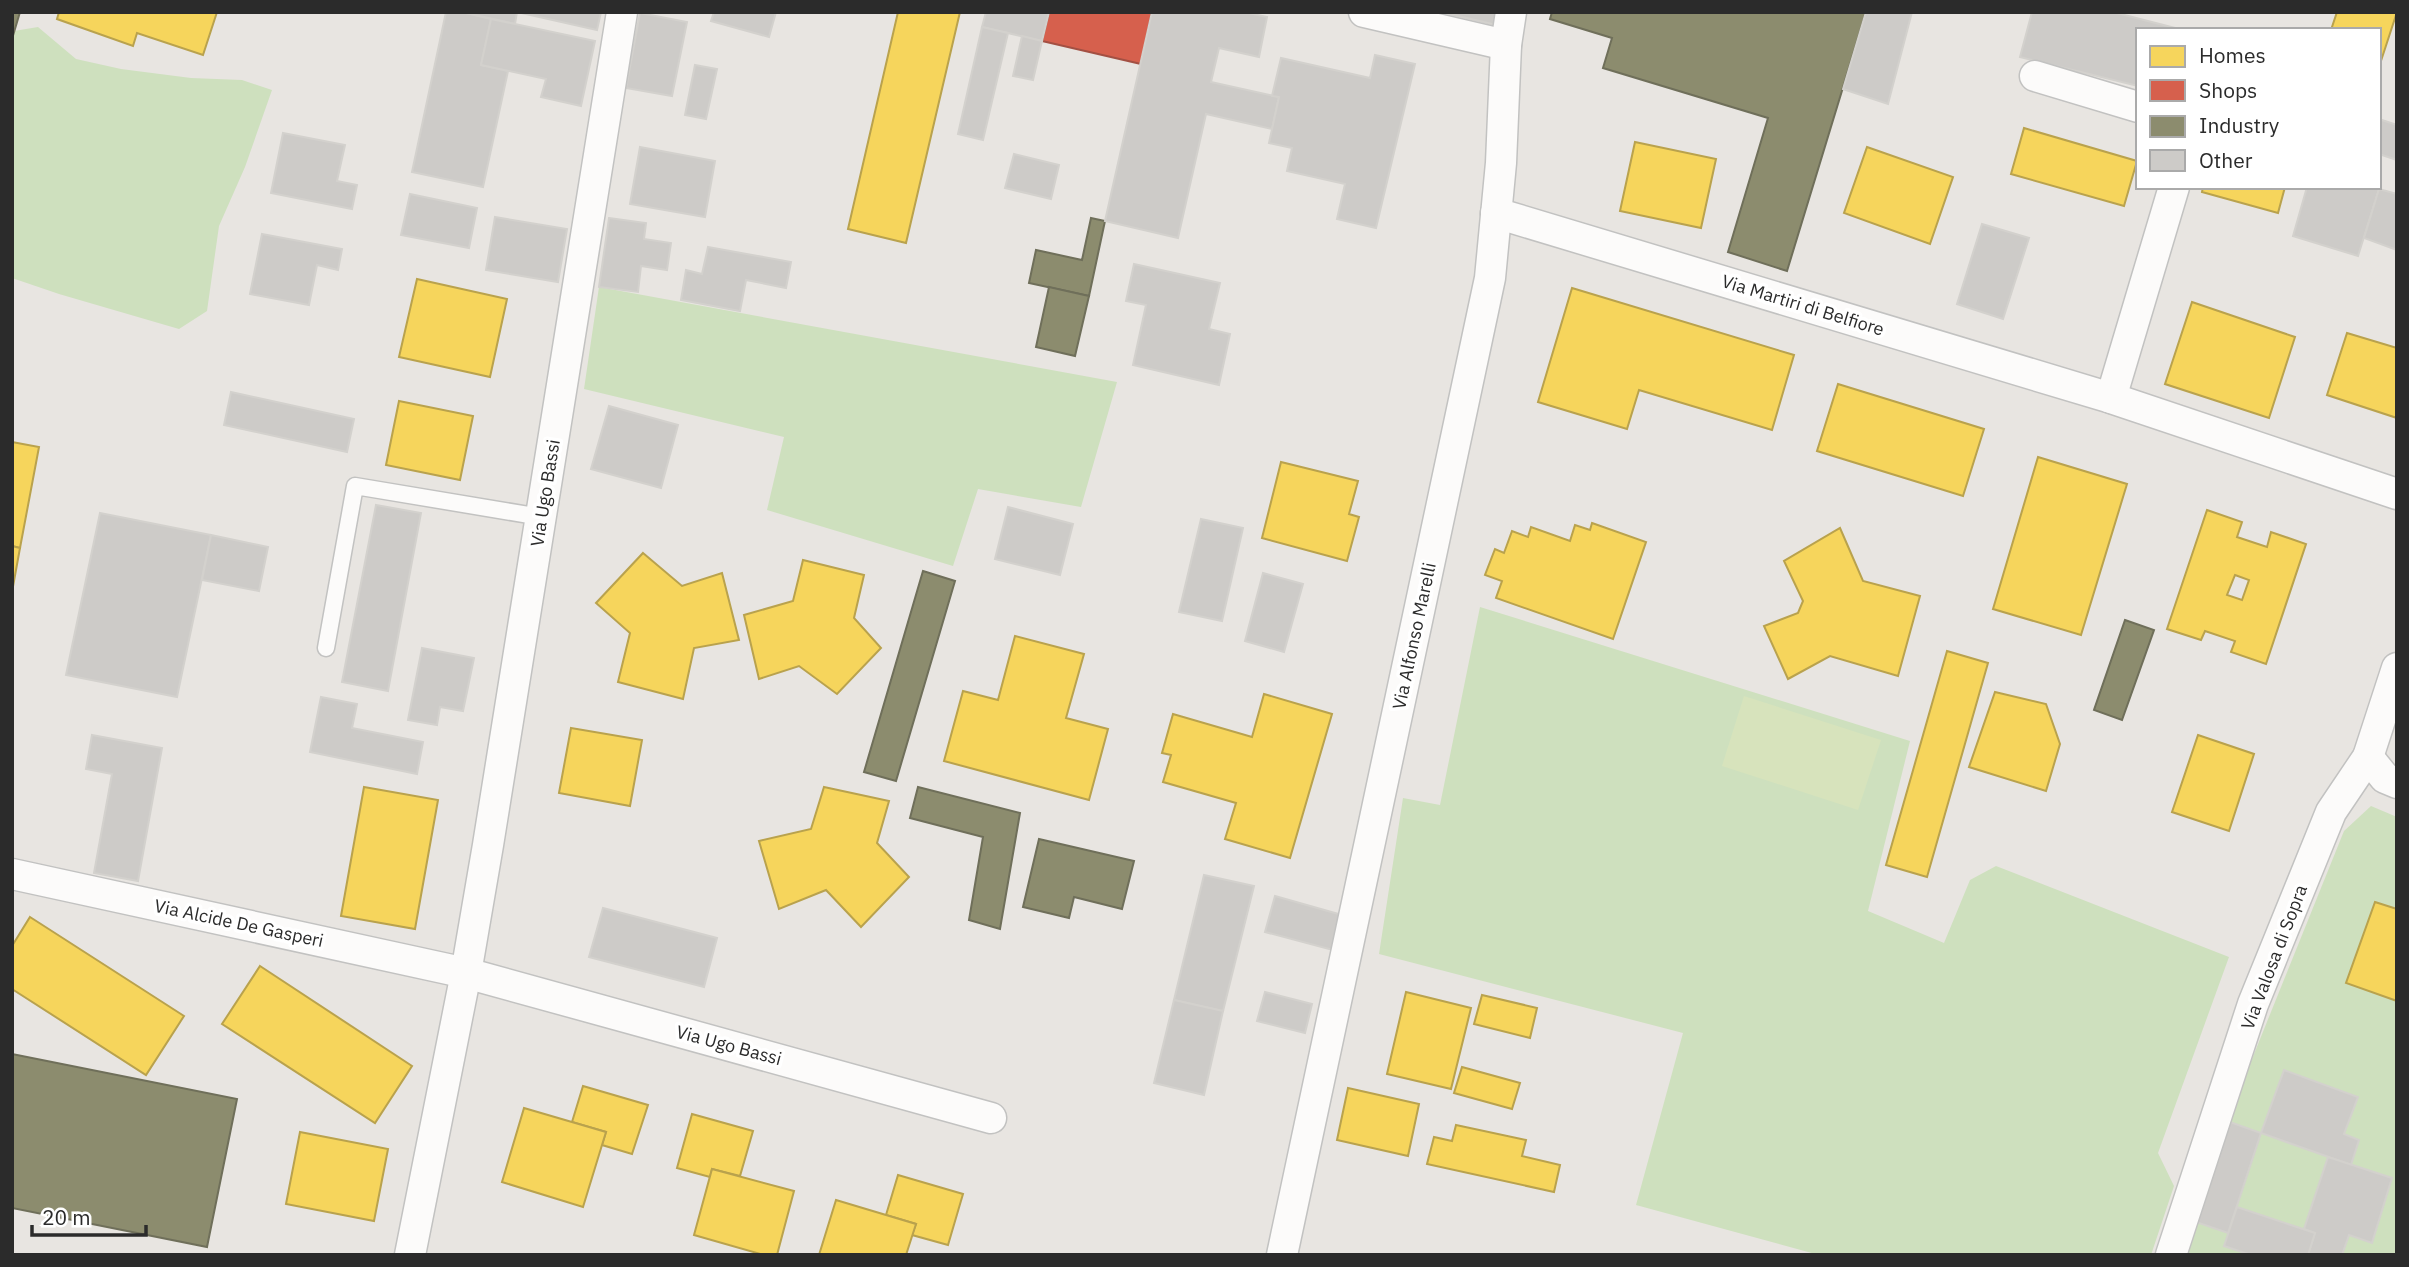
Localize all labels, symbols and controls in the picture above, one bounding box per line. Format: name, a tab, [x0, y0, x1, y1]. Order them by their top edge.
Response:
legend	[2136, 28, 2381, 189]
text: Homes	[2199, 41, 2266, 69]
text: Shops	[2199, 76, 2257, 104]
text: Industry	[2199, 111, 2280, 139]
text: Other	[2199, 146, 2253, 174]
street label: Via Martiri di Belfiore	[1719, 269, 1887, 341]
street label: Via Ugo Bassi	[525, 438, 565, 548]
street label: Via Alfonso Marelli	[1387, 560, 1441, 712]
street label: Via Valosa di Sopra	[2236, 881, 2312, 1033]
street label: Via Alcide De Gasperi	[152, 894, 326, 952]
street label: Via Ugo Bassi	[674, 1020, 784, 1070]
scale bar	[32, 1194, 145, 1238]
text: 20 m	[42, 1203, 91, 1231]

